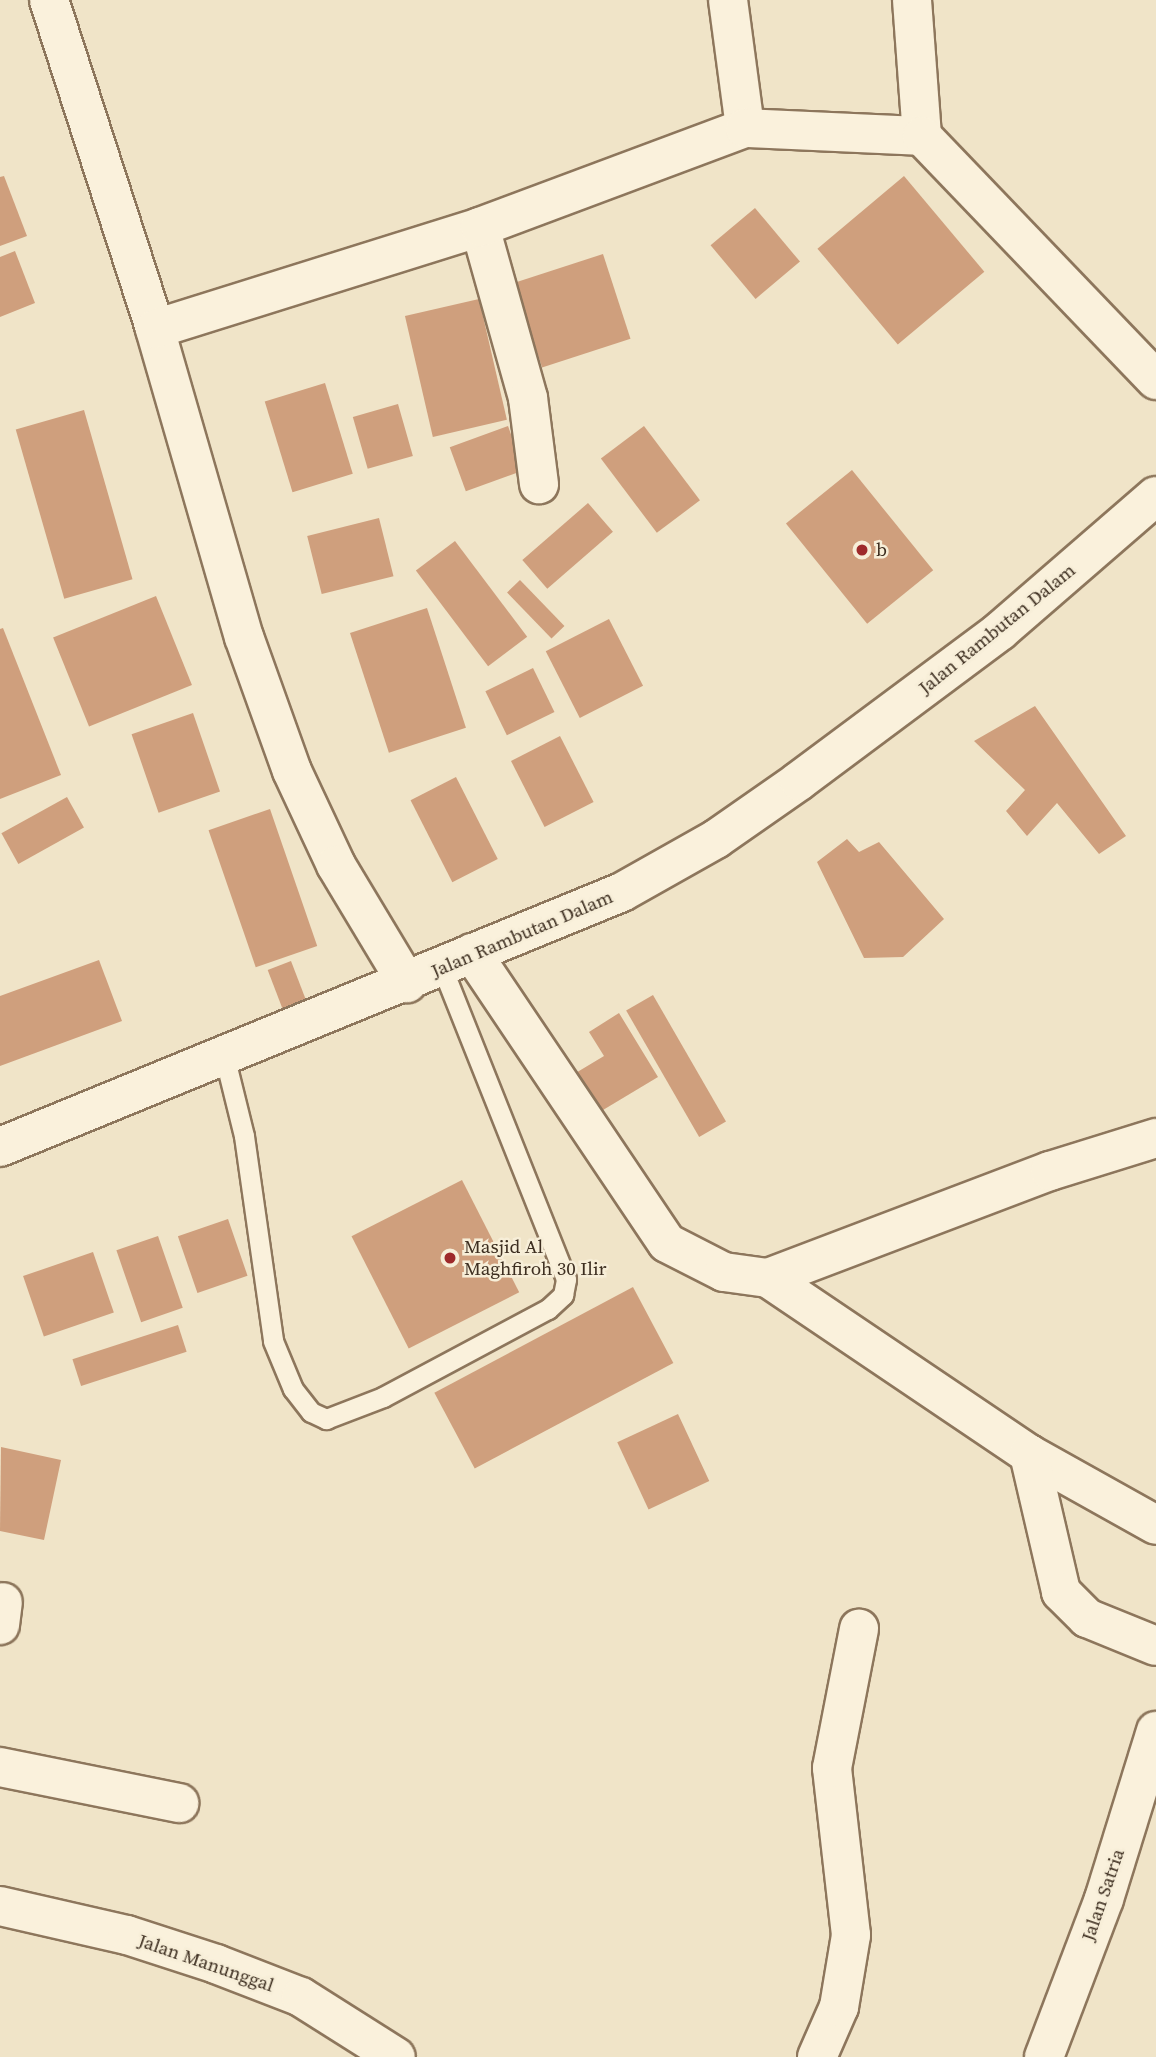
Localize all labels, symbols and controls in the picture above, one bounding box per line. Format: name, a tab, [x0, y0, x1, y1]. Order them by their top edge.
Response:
place label: b	[876, 539, 887, 561]
marker: b	[854, 542, 870, 558]
street label: Jalan Rambutan Dalam	[914, 559, 1080, 699]
street label: Jalan Rambutan Dalam	[428, 885, 616, 983]
place label: Masjid Al Maghfiroh 30 Ilir	[464, 1236, 607, 1280]
marker: Masjid Al Maghfiroh 30 Ilir	[442, 1250, 458, 1266]
street label: Jalan Satria	[1077, 1846, 1129, 1944]
street label: Jalan Manunggal	[135, 1929, 277, 1997]

